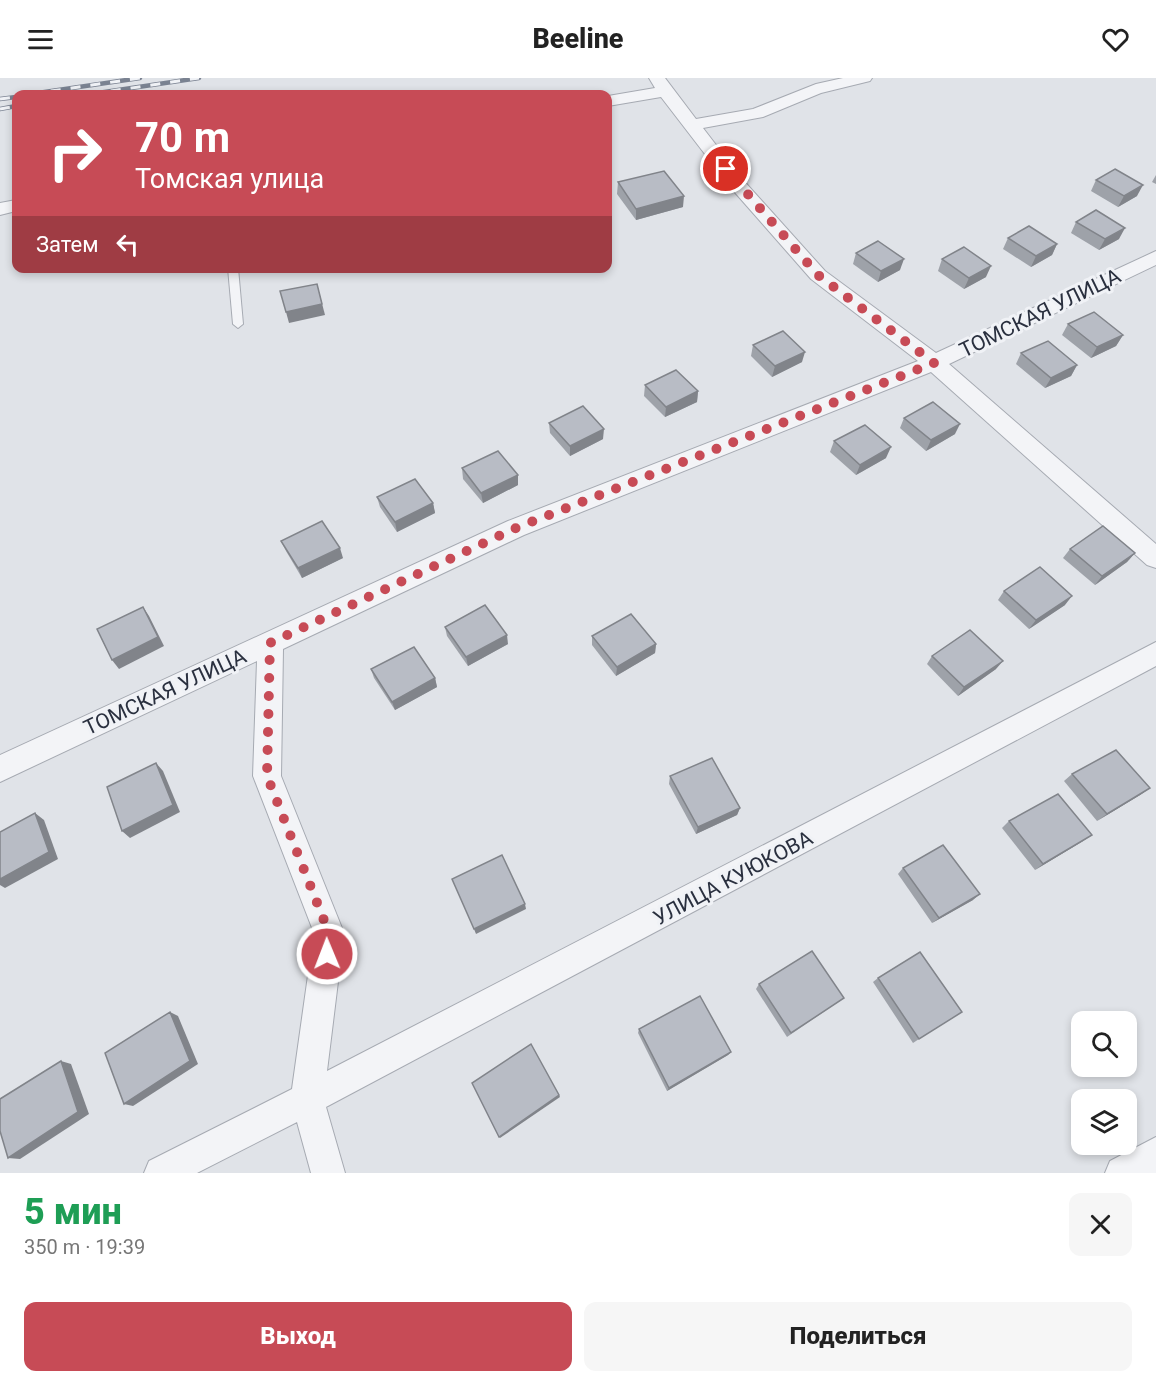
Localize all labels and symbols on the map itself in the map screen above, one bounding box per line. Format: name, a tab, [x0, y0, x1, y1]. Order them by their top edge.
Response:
pin	[700, 143, 751, 194]
street label: ТОМСКАЯ УЛИЦА	[956, 263, 1125, 362]
street label: ТОМСКАЯ УЛИЦА	[80, 644, 250, 740]
street label: УЛИЦА КУЮКОВА	[649, 826, 817, 930]
position arrow	[295, 922, 359, 986]

